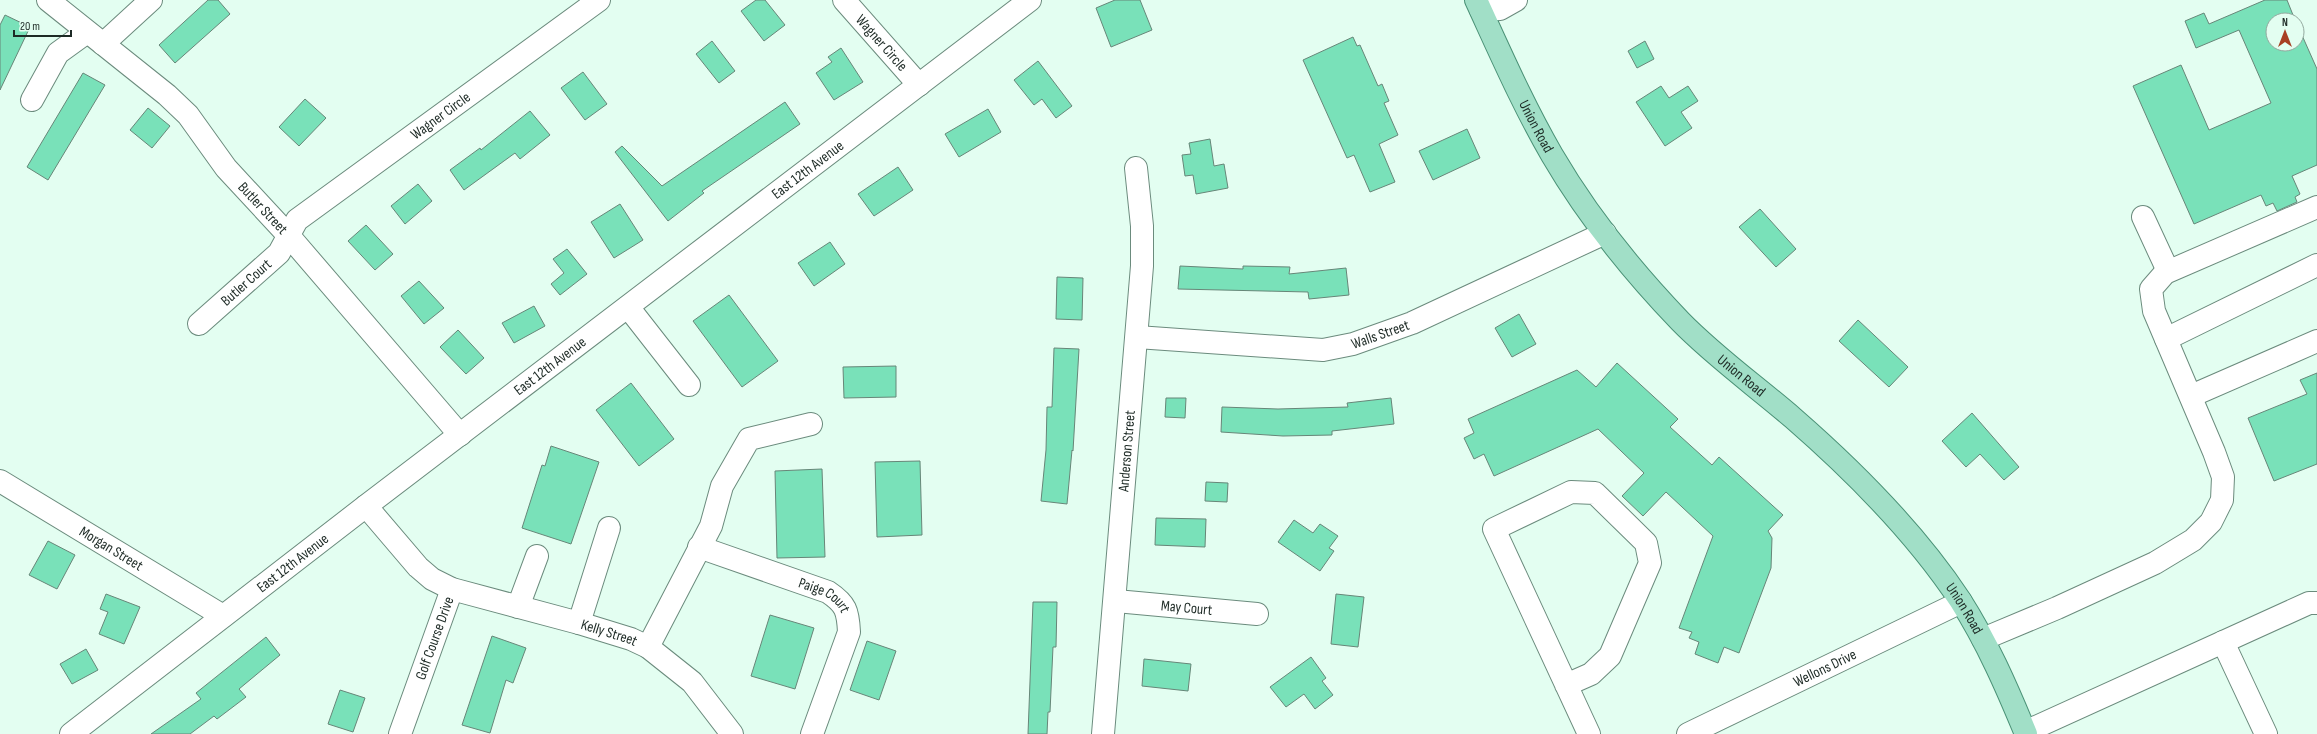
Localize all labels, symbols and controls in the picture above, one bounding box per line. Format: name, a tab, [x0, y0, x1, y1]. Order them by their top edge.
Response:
street label: Wagner Circle	[851, 11, 911, 75]
scale bar	[14, 12, 71, 38]
north arrow	[2265, 12, 2305, 52]
text: N	[2282, 16, 2288, 29]
text: 20 m	[20, 19, 40, 34]
street label: Wagner Circle	[407, 88, 474, 144]
street label: Union Road	[1514, 97, 1558, 156]
street label: East 12th Avenue	[768, 136, 848, 203]
street label: Butler Street	[234, 178, 292, 239]
street label: Butler Court	[217, 255, 276, 310]
street label: Walls Street	[1349, 316, 1412, 354]
street label: East 12th Avenue	[510, 333, 590, 400]
street label: Union Road	[1713, 351, 1769, 401]
street label: Anderson Street	[1114, 409, 1140, 493]
street label: Morgan Street	[76, 522, 147, 576]
street label: East 12th Avenue	[253, 529, 333, 597]
street label: Paige Court	[796, 573, 855, 616]
street label: Union Road	[1941, 579, 1987, 637]
street label: Golf Course Drive	[411, 594, 459, 682]
street label: May Court	[1160, 596, 1214, 620]
street label: Kelly Street	[579, 615, 641, 651]
street label: Wellons Drive	[1790, 645, 1860, 692]

